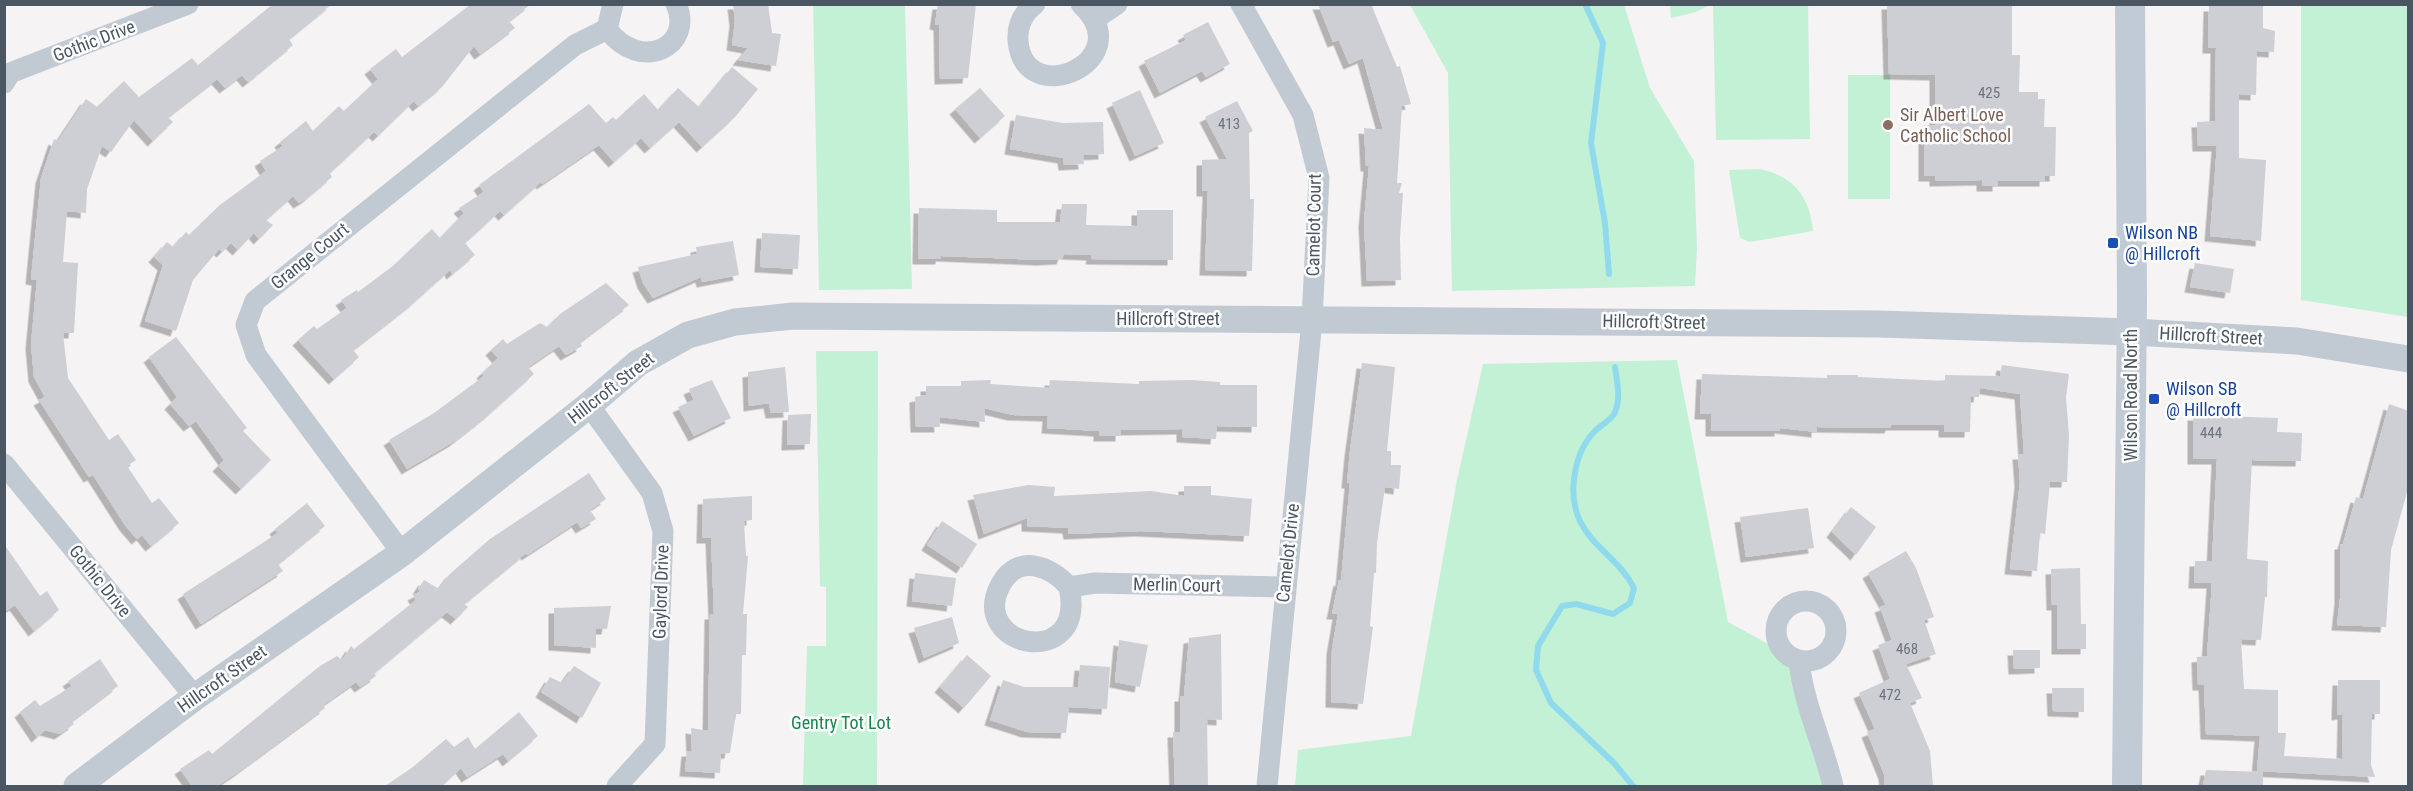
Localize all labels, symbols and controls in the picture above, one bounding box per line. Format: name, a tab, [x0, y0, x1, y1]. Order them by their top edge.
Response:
street label: Gothic Drive	[50, 15, 138, 66]
house number: 425	[1978, 84, 2000, 102]
place label: Sir Albert Love Catholic School	[1900, 104, 2011, 146]
house number: 413	[1218, 115, 1240, 133]
marker: Sir Albert Love Catholic School	[1881, 118, 1895, 132]
street label: Camelot Court	[1302, 173, 1325, 276]
street label: Grange Court	[267, 218, 353, 293]
place label: Wilson NB @ Hillcroft	[2125, 222, 2200, 264]
marker: Wilson NB @ Hillcroft	[2106, 236, 2120, 250]
street label: Hillcroft Street	[1116, 308, 1220, 329]
street label: Hillcroft Street	[1602, 310, 1706, 333]
street label: Hillcroft Street	[2159, 322, 2263, 349]
street label: Wilson Road North	[2120, 329, 2141, 461]
street label: Hillcroft Street	[563, 347, 658, 428]
place label: Wilson SB @ Hillcroft	[2166, 378, 2241, 420]
marker: Wilson SB @ Hillcroft	[2147, 392, 2161, 406]
house number: 444	[2200, 424, 2222, 442]
street label: Camelot Drive	[1272, 502, 1303, 603]
street label: Gothic Drive	[65, 541, 136, 621]
street label: Gaylord Drive	[648, 545, 673, 639]
street label: Merlin Court	[1133, 573, 1221, 596]
street label: Hillcroft Street	[173, 640, 270, 717]
house number: 468	[1896, 640, 1918, 658]
house number: 472	[1879, 686, 1901, 704]
park label: Gentry Tot Lot	[791, 712, 891, 733]

